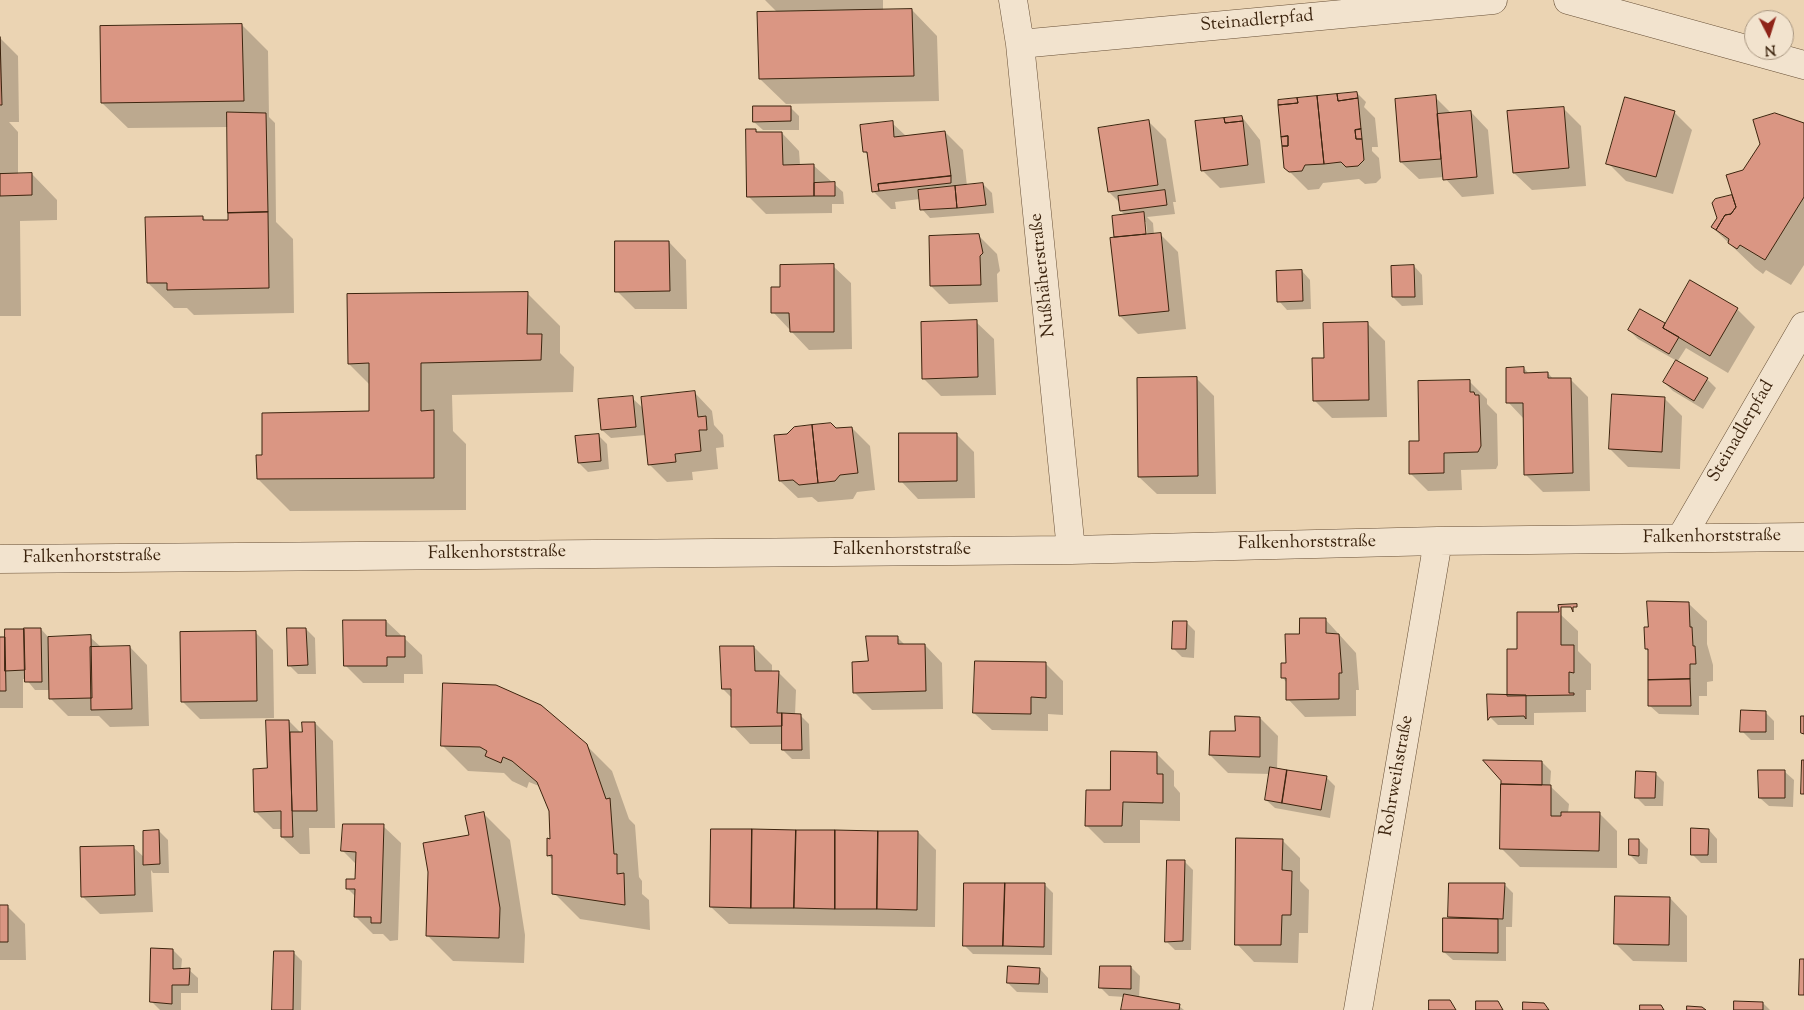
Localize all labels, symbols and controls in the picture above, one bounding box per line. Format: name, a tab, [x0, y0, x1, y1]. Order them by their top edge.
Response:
street label: Steinadlerpfad	[1199, 6, 1315, 38]
north arrow	[1744, 10, 1794, 60]
text: N	[1764, 38, 1777, 59]
street label: Nußhäherstraße	[1027, 212, 1061, 338]
street label: Steinadlerpfad	[1704, 377, 1780, 487]
street label: Falkenhorststraße	[1643, 526, 1781, 550]
street label: Falkenhorststraße	[1238, 532, 1376, 556]
street label: Falkenhorststraße	[833, 540, 971, 562]
street label: Falkenhorststraße	[428, 542, 566, 566]
street label: Falkenhorststraße	[23, 546, 161, 570]
street label: Rohrweihstraße	[1377, 714, 1419, 838]

